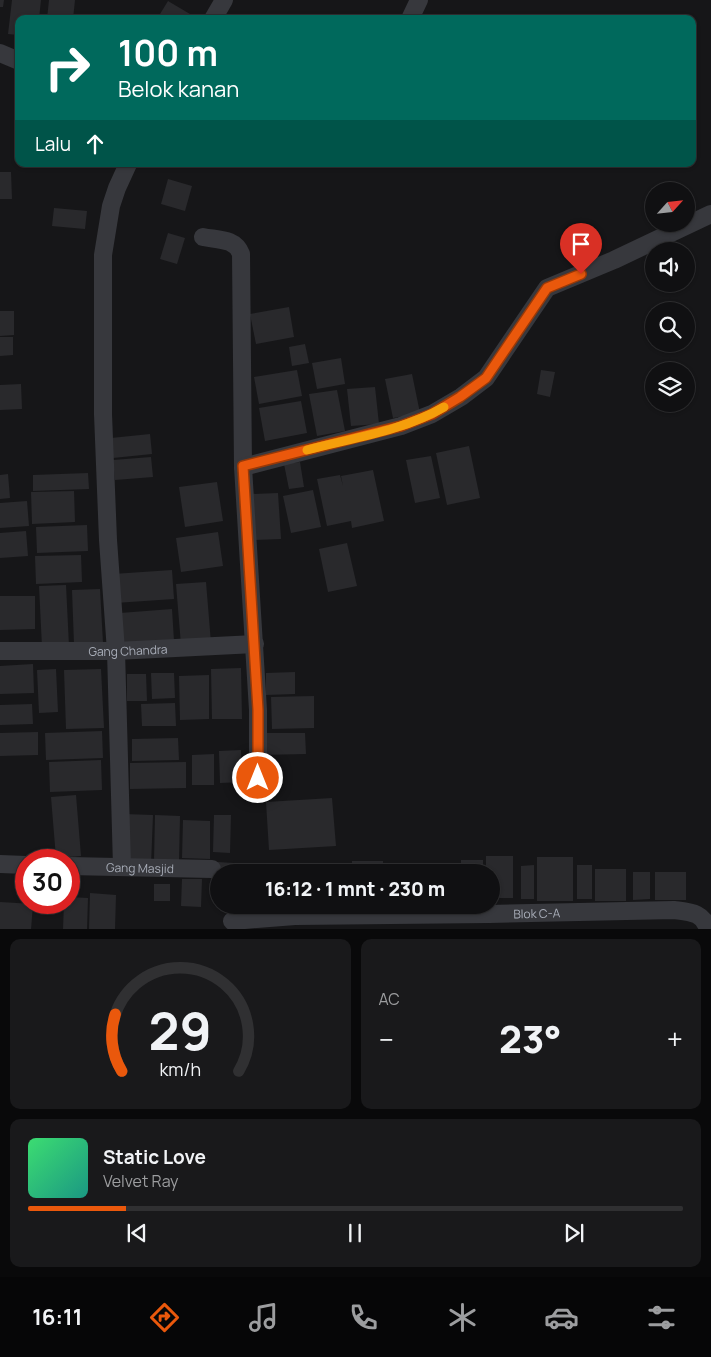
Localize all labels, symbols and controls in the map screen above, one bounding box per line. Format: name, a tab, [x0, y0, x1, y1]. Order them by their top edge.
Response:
text: 100 m	[118, 29, 218, 77]
icon: right	[35, 35, 100, 100]
text: Belok kanan	[118, 74, 239, 104]
icon: ahead	[81, 130, 109, 158]
text: Lalu	[35, 131, 71, 157]
north arrow	[645, 182, 695, 232]
map controls	[645, 182, 695, 412]
pin	[560, 223, 602, 274]
icon: arrive	[567, 230, 595, 258]
button: sound	[645, 242, 695, 292]
button: search	[645, 302, 695, 352]
button: layers	[645, 362, 695, 412]
street label: Gang Chandra	[88, 640, 168, 660]
position arrow	[231, 751, 283, 803]
speed limit sign: 30	[15, 849, 80, 914]
street label: Gang Masjid	[106, 858, 174, 877]
text: 16:12 · 1 mnt · 230 m	[265, 876, 445, 902]
street label: Blok C-A	[513, 904, 561, 922]
text: AC	[379, 988, 400, 1010]
text: 29	[149, 995, 212, 1066]
text: 23°	[499, 1012, 561, 1064]
text: −	[379, 1020, 394, 1058]
text: +	[667, 1020, 683, 1058]
text: km/h	[159, 1057, 201, 1081]
text: Static Love	[103, 1144, 206, 1170]
text: Velvet Ray	[103, 1170, 179, 1192]
icon: previous	[123, 1219, 151, 1247]
icon: pause	[341, 1219, 369, 1247]
icon: next	[560, 1219, 588, 1247]
icon: directions	[147, 1300, 182, 1335]
icon: music	[246, 1300, 281, 1335]
icon: phone	[346, 1300, 381, 1335]
icon: climate	[445, 1300, 480, 1335]
icon: car	[544, 1300, 579, 1335]
icon: filters	[644, 1300, 679, 1335]
text: 16:11	[32, 1302, 82, 1332]

